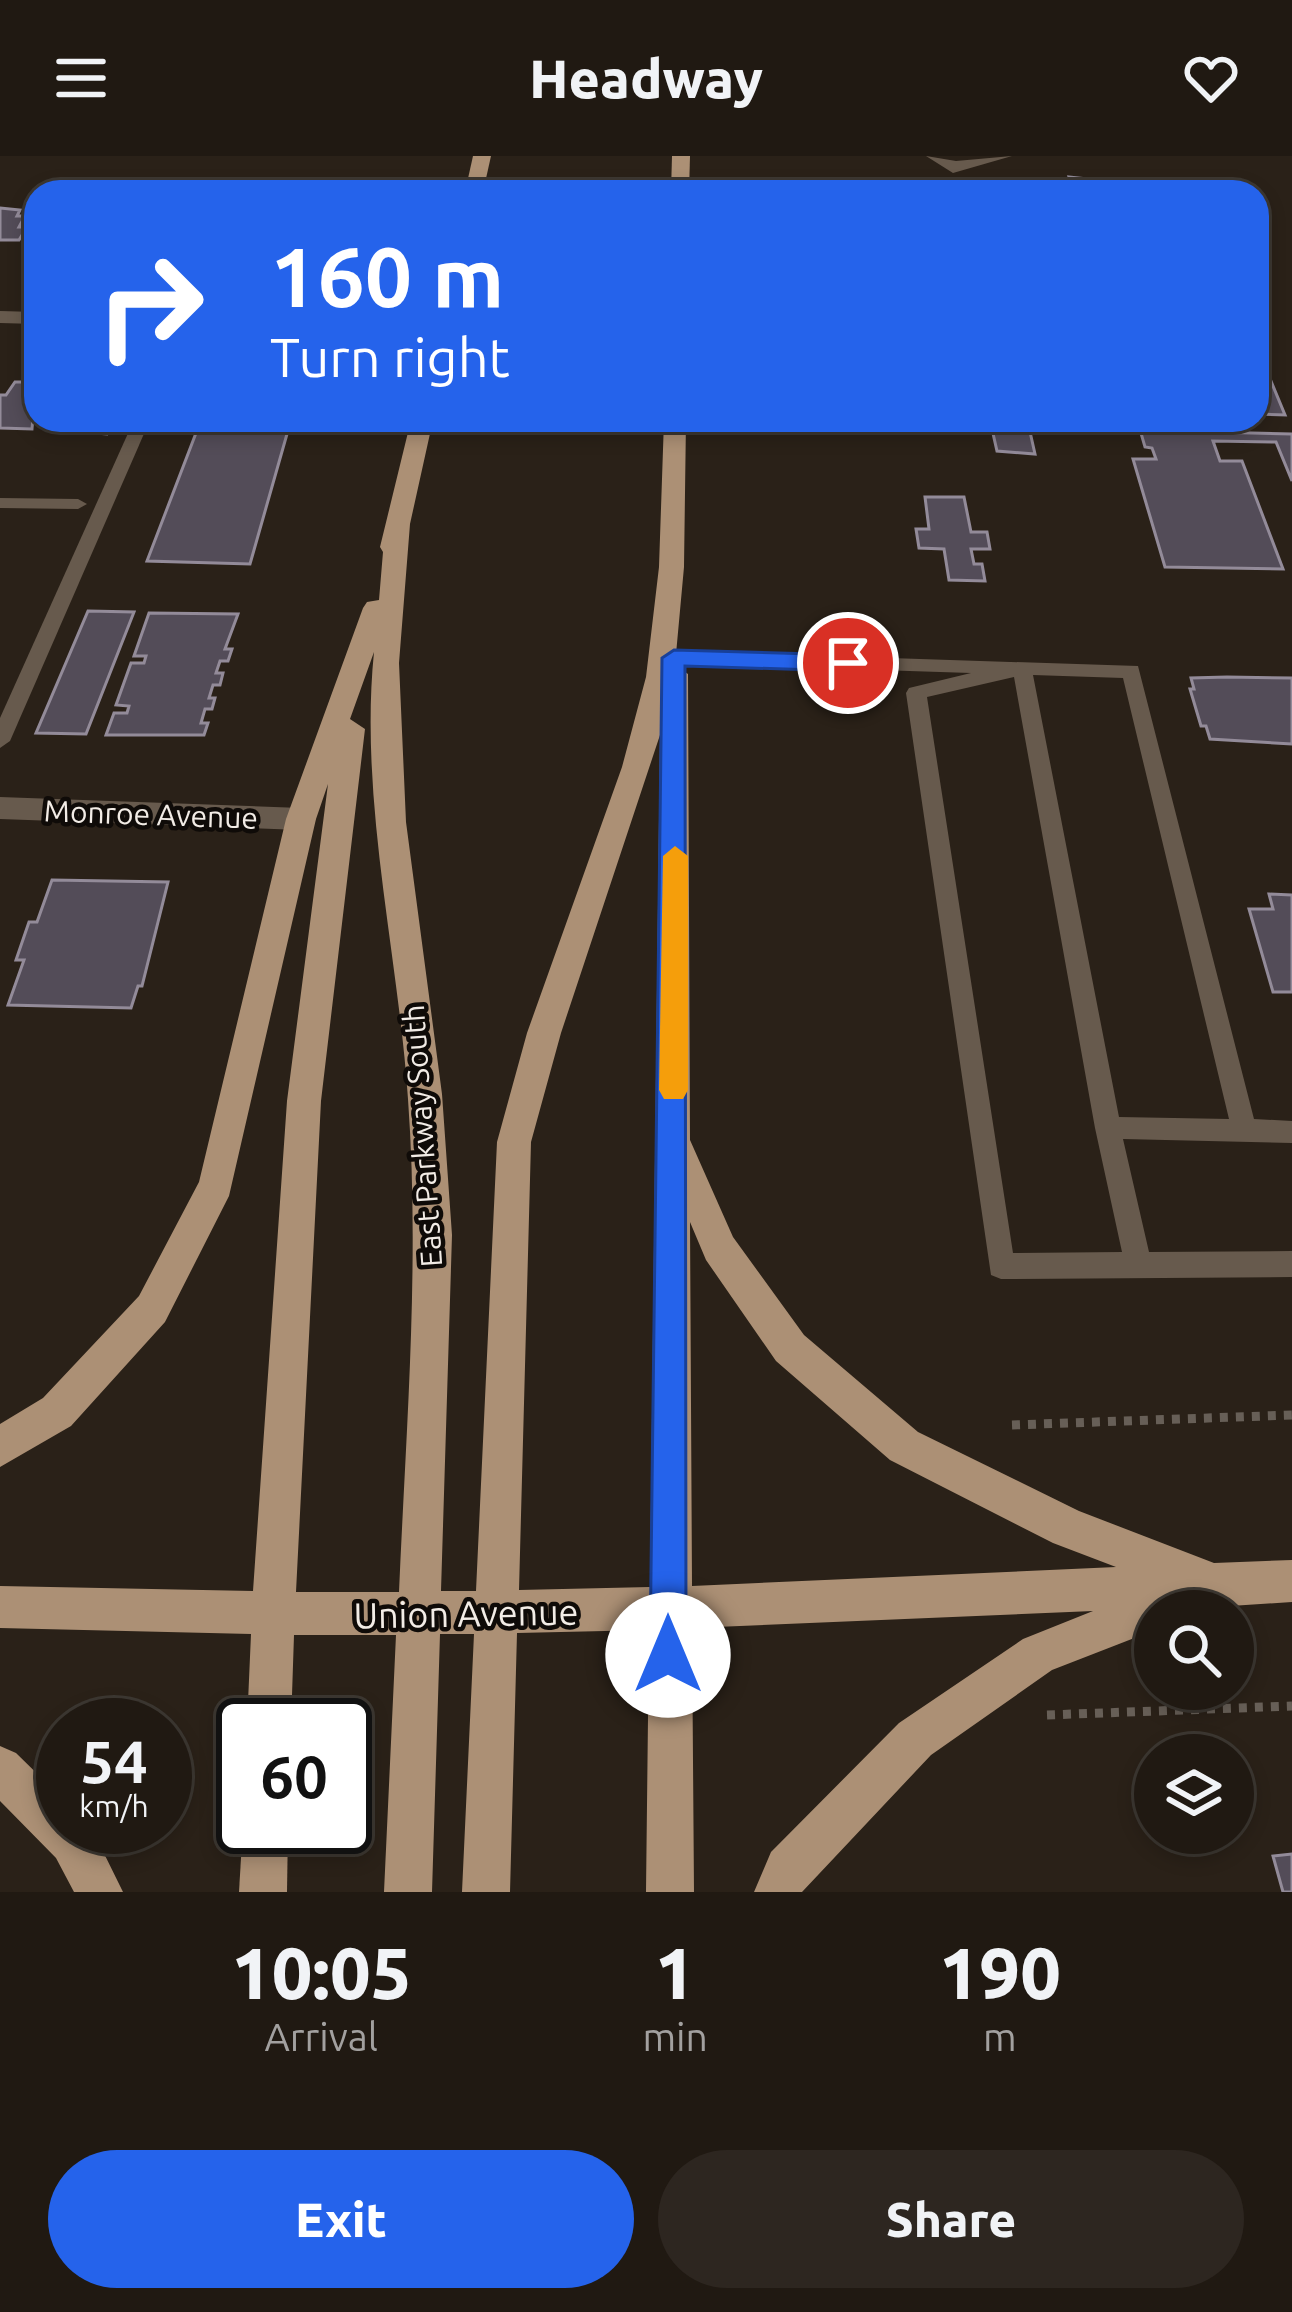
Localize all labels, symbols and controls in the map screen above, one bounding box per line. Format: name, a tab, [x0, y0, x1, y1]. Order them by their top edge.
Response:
icon: menu	[48, 45, 114, 111]
icon: heart	[1178, 45, 1244, 111]
text: Headway	[529, 48, 763, 108]
icon: right	[72, 228, 228, 384]
text: 160 m	[270, 229, 504, 323]
text: Turn right	[270, 327, 510, 387]
pin	[797, 612, 899, 714]
icon: arrive	[815, 630, 881, 696]
street label: Monroe Avenue	[43, 793, 259, 835]
street label: East Parkway South	[396, 1004, 448, 1268]
map controls	[1134, 1590, 1254, 1854]
button: search	[1134, 1590, 1254, 1710]
street label: Union Avenue	[353, 1591, 579, 1635]
position arrow	[605, 1592, 731, 1718]
speed limit sign: 60	[216, 1698, 372, 1854]
text: 54	[80, 1727, 148, 1794]
button: layers	[1134, 1734, 1254, 1854]
text: km/h	[79, 1789, 149, 1823]
text: 10:05	[231, 1932, 411, 2013]
text: 1	[655, 1932, 695, 2013]
text: 190	[939, 1932, 1061, 2013]
text: Arrival	[264, 2015, 378, 2058]
text: min	[642, 2015, 708, 2058]
text: m	[983, 2015, 1017, 2058]
button: Exit	[48, 2150, 634, 2288]
button: Share	[658, 2150, 1244, 2288]

